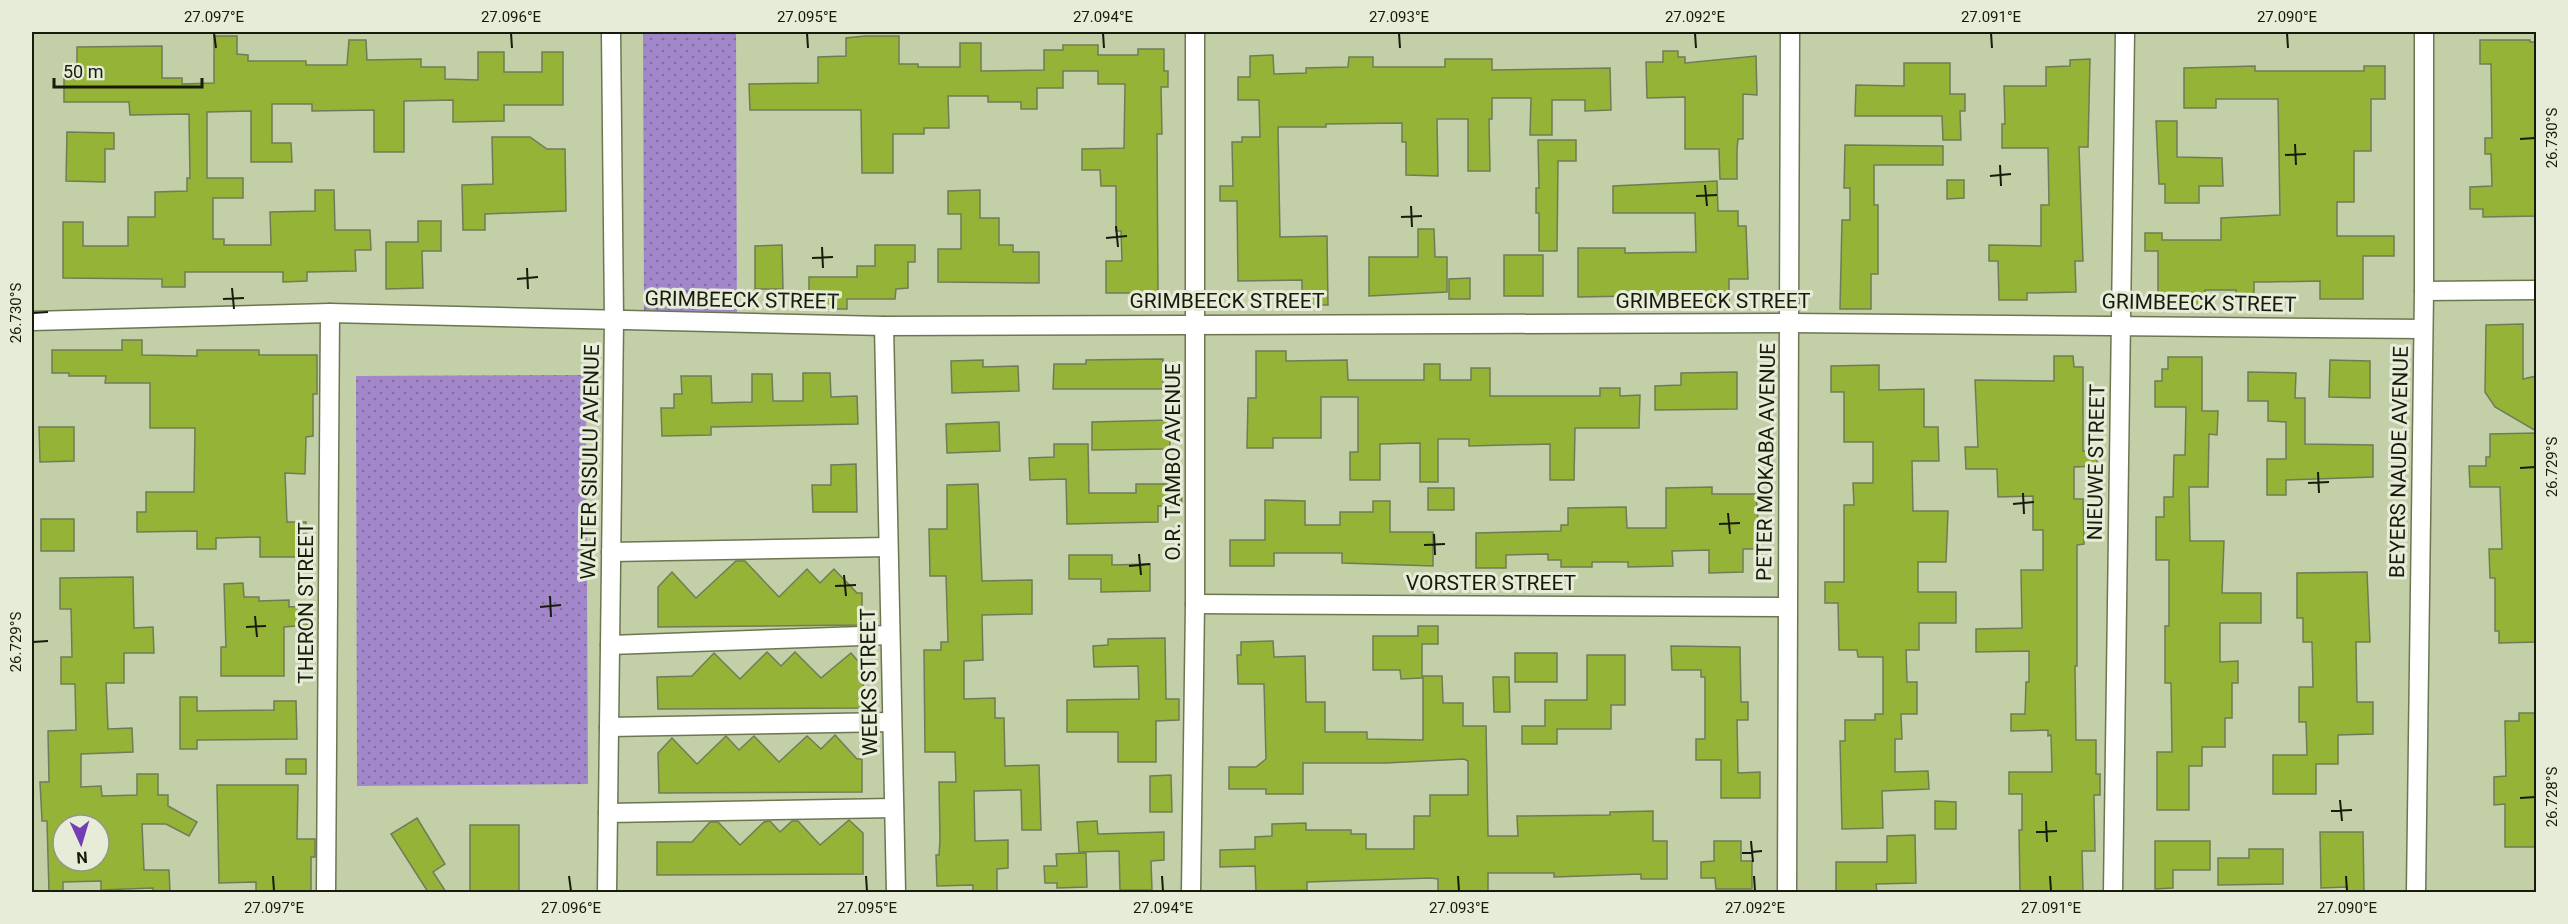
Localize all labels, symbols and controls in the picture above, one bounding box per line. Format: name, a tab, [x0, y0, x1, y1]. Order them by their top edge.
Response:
text: 27.097°E	[184, 8, 245, 26]
text: 27.096°E	[481, 8, 542, 26]
text: 27.095°E	[777, 8, 838, 26]
text: 27.094°E	[1073, 8, 1134, 26]
text: 27.093°E	[1369, 8, 1430, 26]
text: 27.092°E	[1665, 8, 1726, 26]
text: 27.091°E	[1961, 8, 2022, 26]
text: 27.090°E	[2257, 8, 2318, 26]
scale bar	[54, 51, 202, 89]
text: 50 m	[63, 61, 103, 82]
text: 26.730°S	[2543, 108, 2561, 168]
text: 26.730°S	[7, 283, 25, 343]
street label: GRIMBEECK STREET	[644, 286, 840, 314]
street label: GRIMBEECK STREET	[1130, 289, 1325, 313]
street label: GRIMBEECK STREET	[1616, 289, 1811, 313]
street label: GRIMBEECK STREET	[2101, 289, 2297, 317]
street label: PETER MOKABA AVENUE	[1752, 343, 1780, 581]
street label: WALTER SISULU AVENUE	[576, 344, 604, 580]
street label: BEYERS NAUDE AVENUE	[2385, 346, 2413, 578]
street label: O.R. TAMBO AVENUE	[1161, 363, 1185, 561]
street label: NIEUWE STREET	[2083, 383, 2109, 540]
text: 26.729°S	[2543, 437, 2561, 497]
street label: THERON STREET	[294, 522, 318, 684]
street label: VORSTER STREET	[1406, 571, 1577, 595]
street label: WEEKS STREET	[856, 607, 882, 756]
text: 26.729°S	[7, 612, 25, 672]
text: 26.728°S	[2543, 767, 2561, 827]
north arrow	[51, 813, 111, 873]
text: N	[76, 848, 88, 867]
text: 27.097°E	[244, 899, 305, 917]
text: 27.096°E	[541, 899, 602, 917]
text: 27.095°E	[837, 899, 898, 917]
text: 27.094°E	[1133, 899, 1194, 917]
text: 27.093°E	[1429, 899, 1490, 917]
text: 27.092°E	[1725, 899, 1786, 917]
text: 27.091°E	[2021, 899, 2082, 917]
text: 27.090°E	[2317, 899, 2378, 917]

